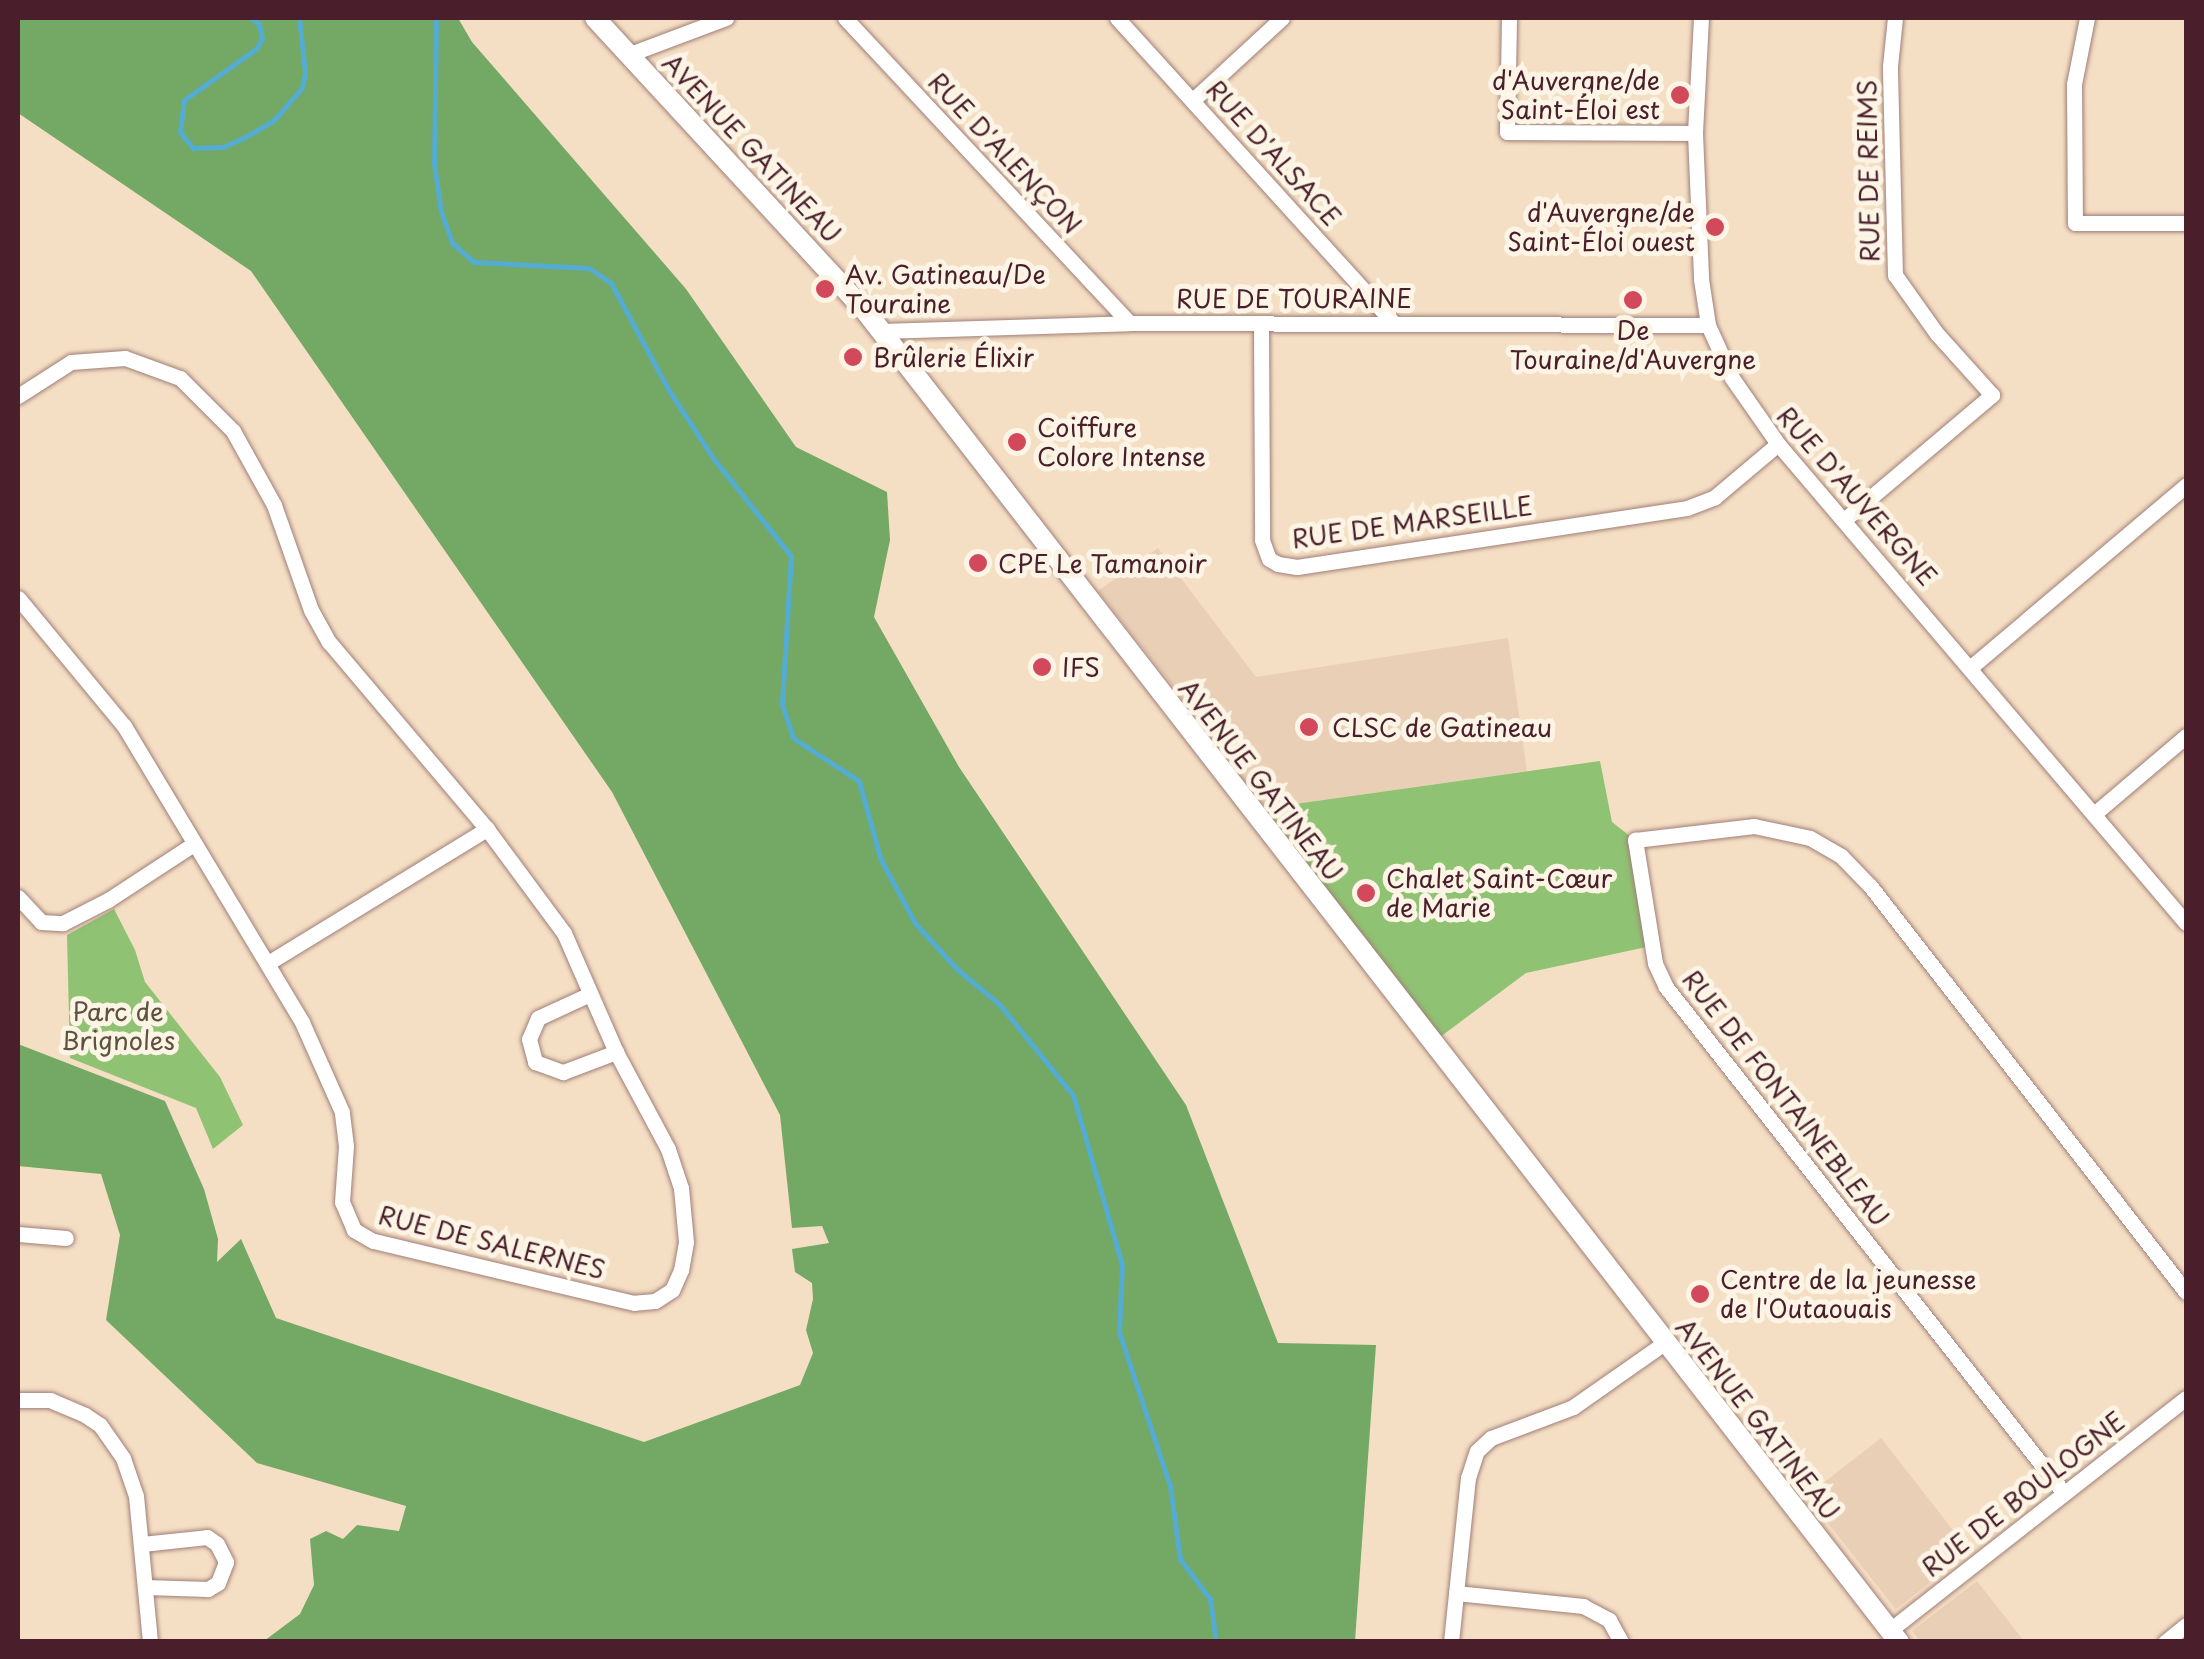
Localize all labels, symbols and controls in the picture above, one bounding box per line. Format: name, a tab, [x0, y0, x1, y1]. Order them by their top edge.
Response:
street label: AVENUE GATINEAU	[657, 48, 847, 248]
street label: RUE D'ALENÇON	[922, 66, 1088, 240]
place label: d'Auvergne/de Saint-Éloi est	[1492, 66, 1660, 125]
street label: RUE D'ALSACE	[1200, 73, 1348, 233]
street label: RUE DE REIMS	[1851, 79, 1885, 263]
marker: d'Auvergne/de Saint-Éloi est	[1669, 84, 1691, 106]
place label: d'Auvergne/de Saint-Éloi ouest	[1506, 198, 1695, 257]
marker: d'Auvergne/de Saint-Éloi ouest	[1704, 216, 1726, 238]
place label: Av. Gatineau/De Touraine	[845, 260, 1046, 319]
marker: Av. Gatineau/De Touraine	[814, 278, 836, 300]
street label: RUE DE TOURAINE	[1175, 283, 1413, 313]
marker: De Touraine/d'Auvergne	[1622, 289, 1644, 311]
place label: De Touraine/d'Auvergne	[1510, 316, 1756, 375]
place label: Brûlerie Élixir	[873, 342, 1036, 372]
marker: Brûlerie Élixir	[842, 346, 864, 368]
street label: RUE D'AUVERGNE	[1771, 400, 1943, 592]
place label: Coiffure Colore Intense	[1037, 413, 1209, 472]
marker: Coiffure Colore Intense	[1006, 431, 1028, 453]
street label: RUE DE MARSEILLE	[1288, 490, 1536, 554]
place label: CPE Le Tamanoir	[998, 548, 1207, 578]
marker: CPE Le Tamanoir	[967, 552, 989, 574]
place label: IFS	[1062, 652, 1100, 682]
marker: IFS	[1031, 656, 1053, 678]
street label: AVENUE GATINEAU	[1173, 674, 1349, 886]
place label: CLSC de Gatineau	[1332, 712, 1556, 742]
marker: CLSC de Gatineau	[1296, 714, 1322, 740]
place label: Chalet Saint-Cœur de Marie	[1386, 864, 1615, 923]
marker: Chalet Saint-Cœur de Marie	[1355, 882, 1377, 904]
street label: RUE DE FONTAINEBLEAU	[1676, 963, 1896, 1233]
park label: Parc de Brignoles	[61, 997, 175, 1056]
street label: RUE DE SALERNES	[374, 1199, 610, 1285]
place label: Centre de la jeunesse de l'Outaouais	[1720, 1265, 1977, 1324]
marker: Centre de la jeunesse de l'Outaouais	[1689, 1283, 1711, 1305]
street label: AVENUE GATINEAU	[1670, 1313, 1846, 1525]
street label: RUE DE BOULOGNE	[1915, 1405, 2131, 1583]

